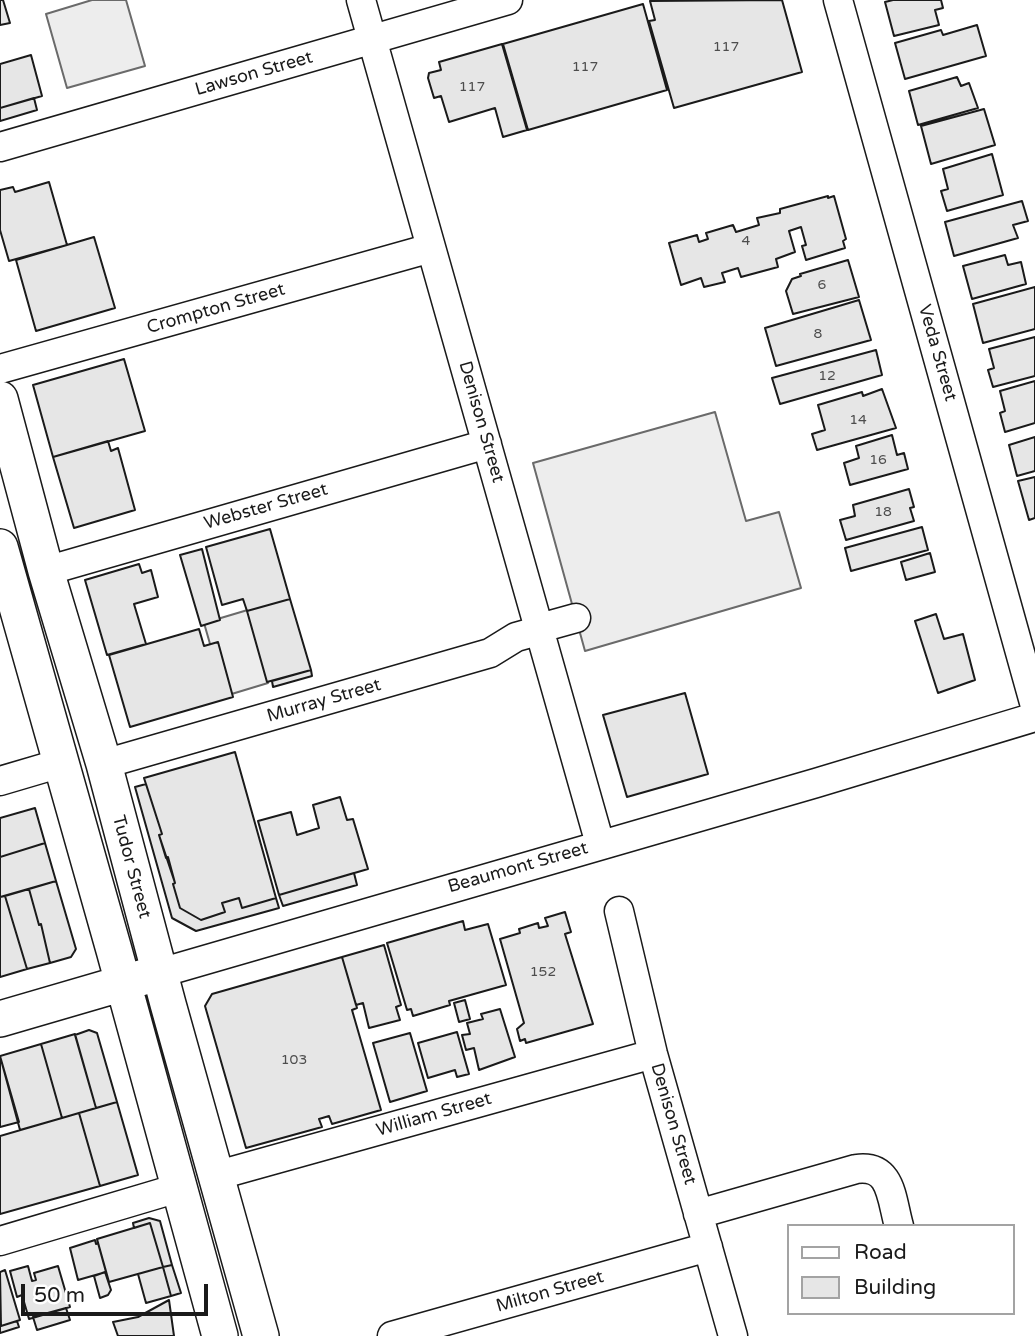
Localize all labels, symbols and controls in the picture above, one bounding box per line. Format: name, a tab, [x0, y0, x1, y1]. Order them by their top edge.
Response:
house number: 117	[713, 39, 739, 55]
street label: Lawson Street	[193, 47, 315, 101]
house number: 117	[572, 59, 598, 75]
house number: 117	[459, 79, 485, 95]
house number: 4	[742, 233, 750, 249]
house number: 6	[818, 277, 826, 293]
street label: Crompton Street	[145, 279, 287, 339]
street label: Veda Street	[913, 302, 961, 404]
house number: 8	[814, 326, 822, 342]
street label: Denison Street	[453, 359, 509, 485]
house number: 12	[818, 368, 836, 384]
house number: 14	[849, 412, 867, 428]
house number: 16	[869, 452, 887, 468]
street label: Webster Street	[202, 479, 330, 535]
house number: 18	[874, 504, 892, 520]
street label: Murray Street	[264, 674, 384, 728]
street label: Tudor Street	[107, 813, 155, 921]
street label: Beaumont Street	[445, 838, 591, 898]
house number: 152	[530, 964, 556, 980]
house number: 103	[281, 1052, 307, 1068]
street label: Denison Street	[645, 1061, 701, 1187]
street label: William Street	[374, 1088, 494, 1142]
legend	[786, 1224, 1014, 1315]
text: Road	[854, 1240, 907, 1265]
street label: Milton Street	[494, 1266, 606, 1318]
scale bar	[24, 1270, 212, 1314]
text: Building	[854, 1275, 936, 1300]
text: 50 m	[34, 1283, 85, 1308]

